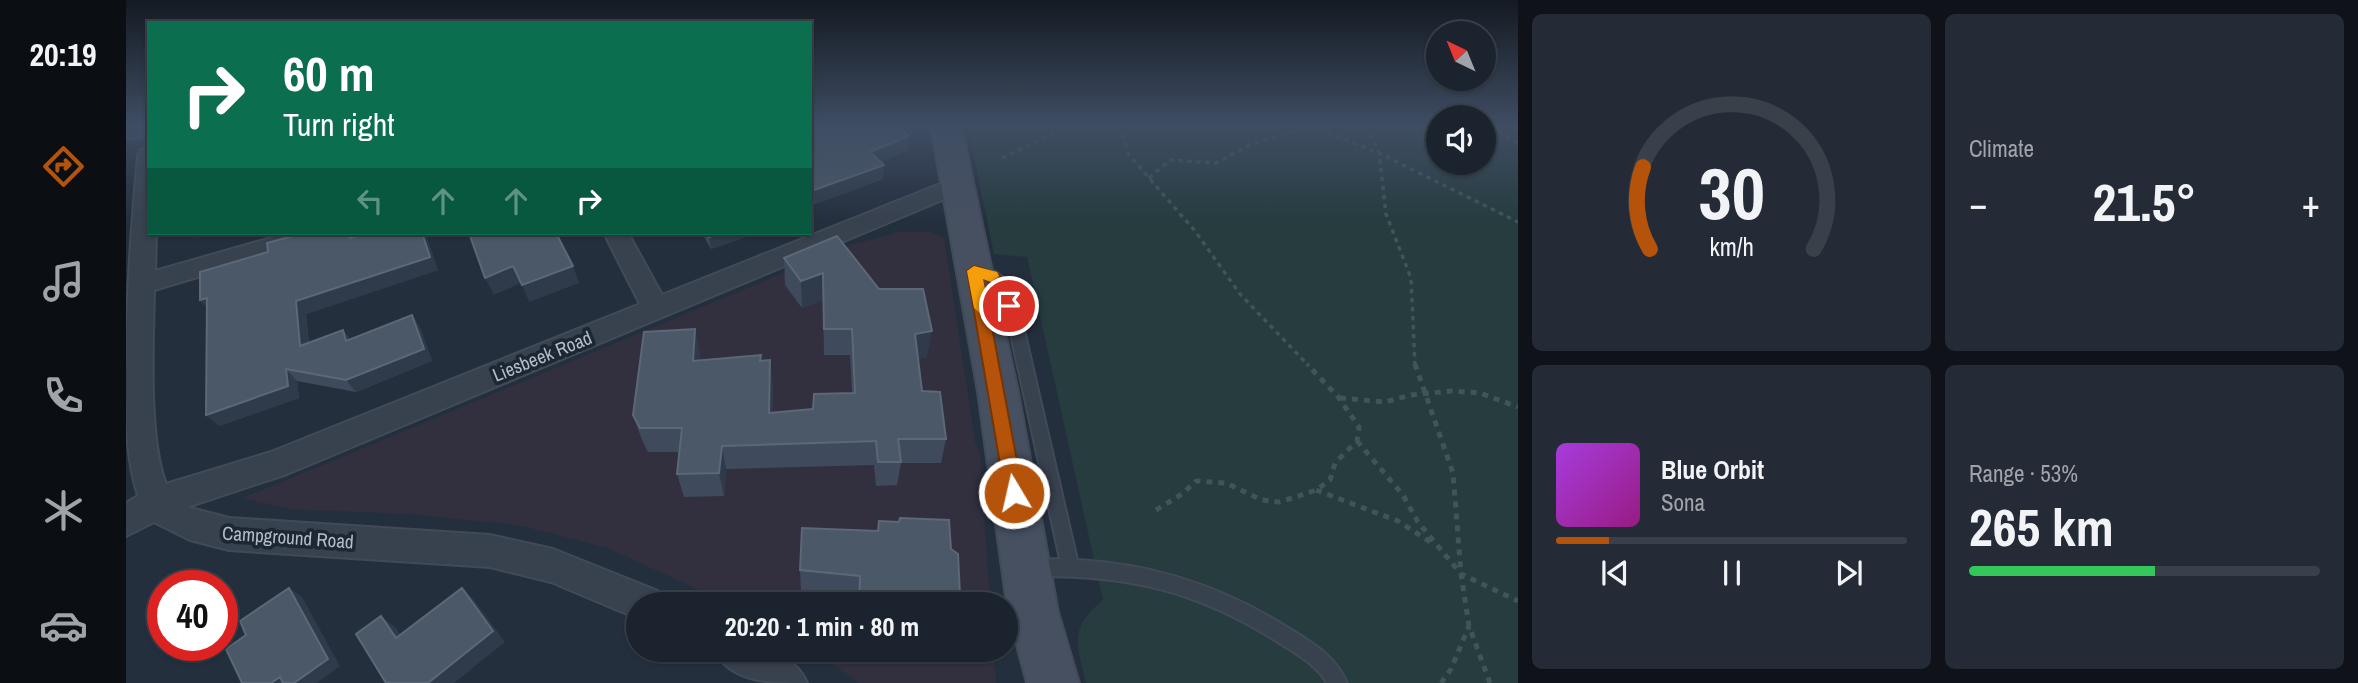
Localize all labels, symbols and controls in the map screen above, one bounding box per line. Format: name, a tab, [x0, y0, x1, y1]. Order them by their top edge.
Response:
north arrow	[1426, 21, 1496, 91]
map controls	[1426, 21, 1496, 175]
text: 20:19	[29, 33, 97, 76]
text: 60 m	[283, 40, 375, 106]
icon: right	[168, 49, 259, 140]
text: Turn right	[283, 103, 395, 146]
button: sound	[1426, 105, 1496, 175]
text: Climate	[1969, 133, 2034, 164]
icon: directions	[39, 142, 88, 191]
text: 30	[1698, 144, 1765, 242]
text: 21.5°	[2093, 167, 2196, 237]
text: −	[1969, 178, 1987, 229]
text: +	[2302, 178, 2320, 229]
icon: left	[351, 182, 389, 220]
icon: ahead	[424, 182, 462, 220]
icon: ahead	[497, 182, 535, 220]
icon: right	[570, 182, 608, 220]
text: km/h	[1709, 229, 1754, 263]
icon: music	[39, 257, 88, 306]
pin	[979, 276, 1039, 336]
icon: arrive	[990, 287, 1028, 325]
street label: Liesbeek Road	[489, 324, 595, 388]
icon: phone	[39, 371, 88, 420]
text: Blue Orbit	[1661, 452, 1764, 487]
position arrow	[977, 456, 1051, 530]
text: Range · 53%	[1969, 458, 2078, 489]
icon: climate	[39, 486, 88, 535]
text: Sona	[1661, 487, 1705, 518]
text: 265 km	[1969, 492, 2114, 562]
street label: Campground Road	[221, 519, 355, 555]
icon: previous	[1596, 554, 1634, 592]
icon: pause	[1713, 554, 1751, 592]
icon: next	[1830, 554, 1868, 592]
speed limit sign: 40	[147, 570, 238, 661]
icon: car	[39, 601, 88, 650]
text: 20:20 · 1 min · 80 m	[725, 609, 919, 644]

